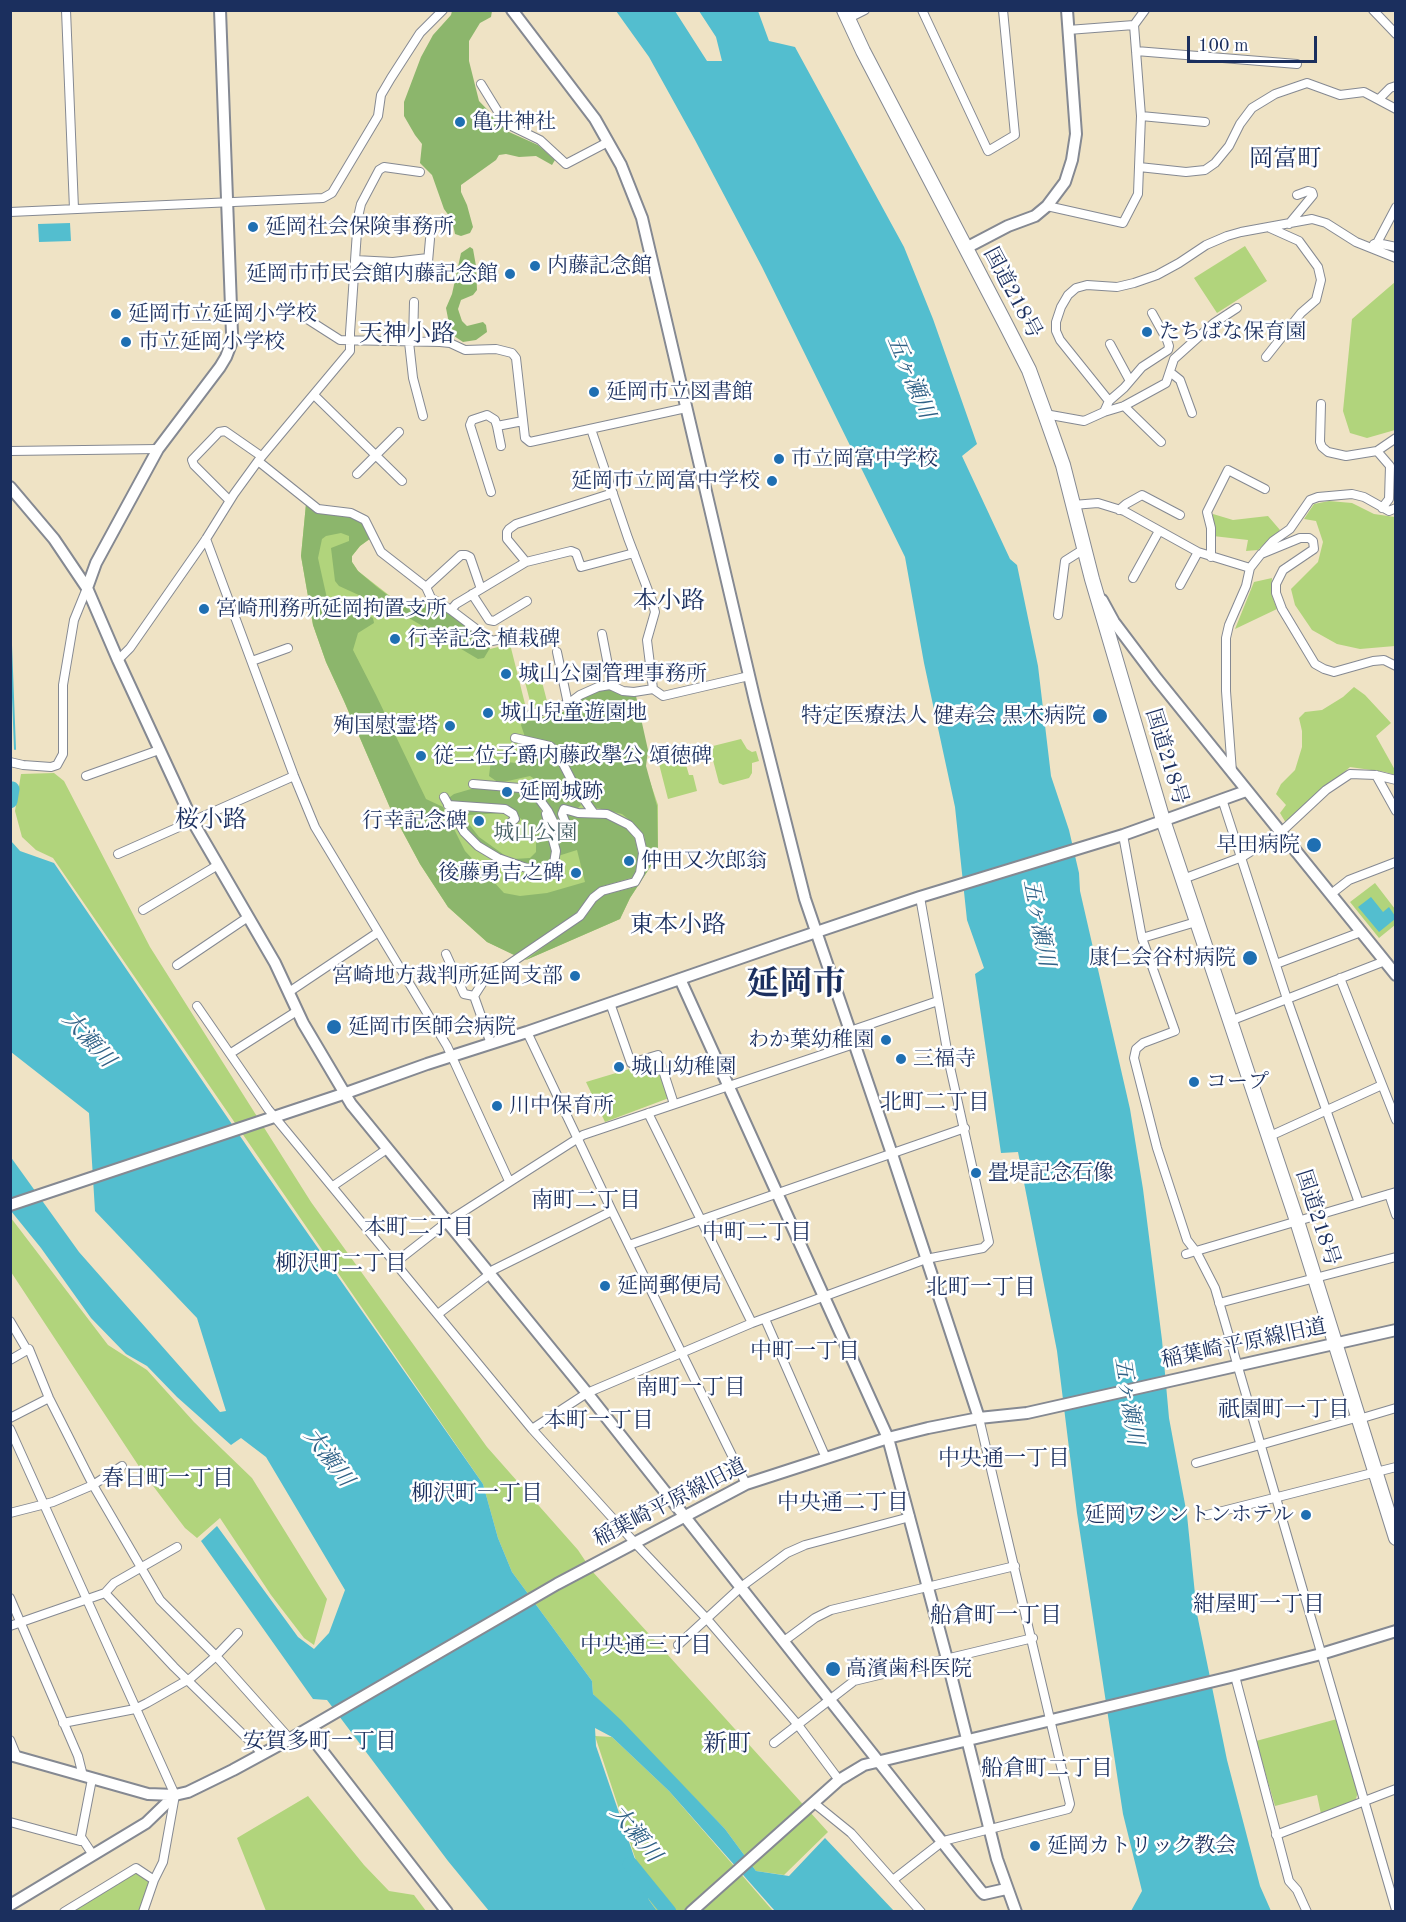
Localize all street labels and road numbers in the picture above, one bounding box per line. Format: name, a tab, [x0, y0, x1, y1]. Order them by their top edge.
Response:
street label: 国道218号	[978, 243, 1046, 343]
street label: 国道218号	[1139, 706, 1193, 808]
street label: 国道218号	[1290, 1167, 1344, 1269]
street label: 稲葉崎平原線旧道	[1159, 1314, 1329, 1374]
street label: 稲葉崎平原線旧道	[589, 1454, 751, 1552]

